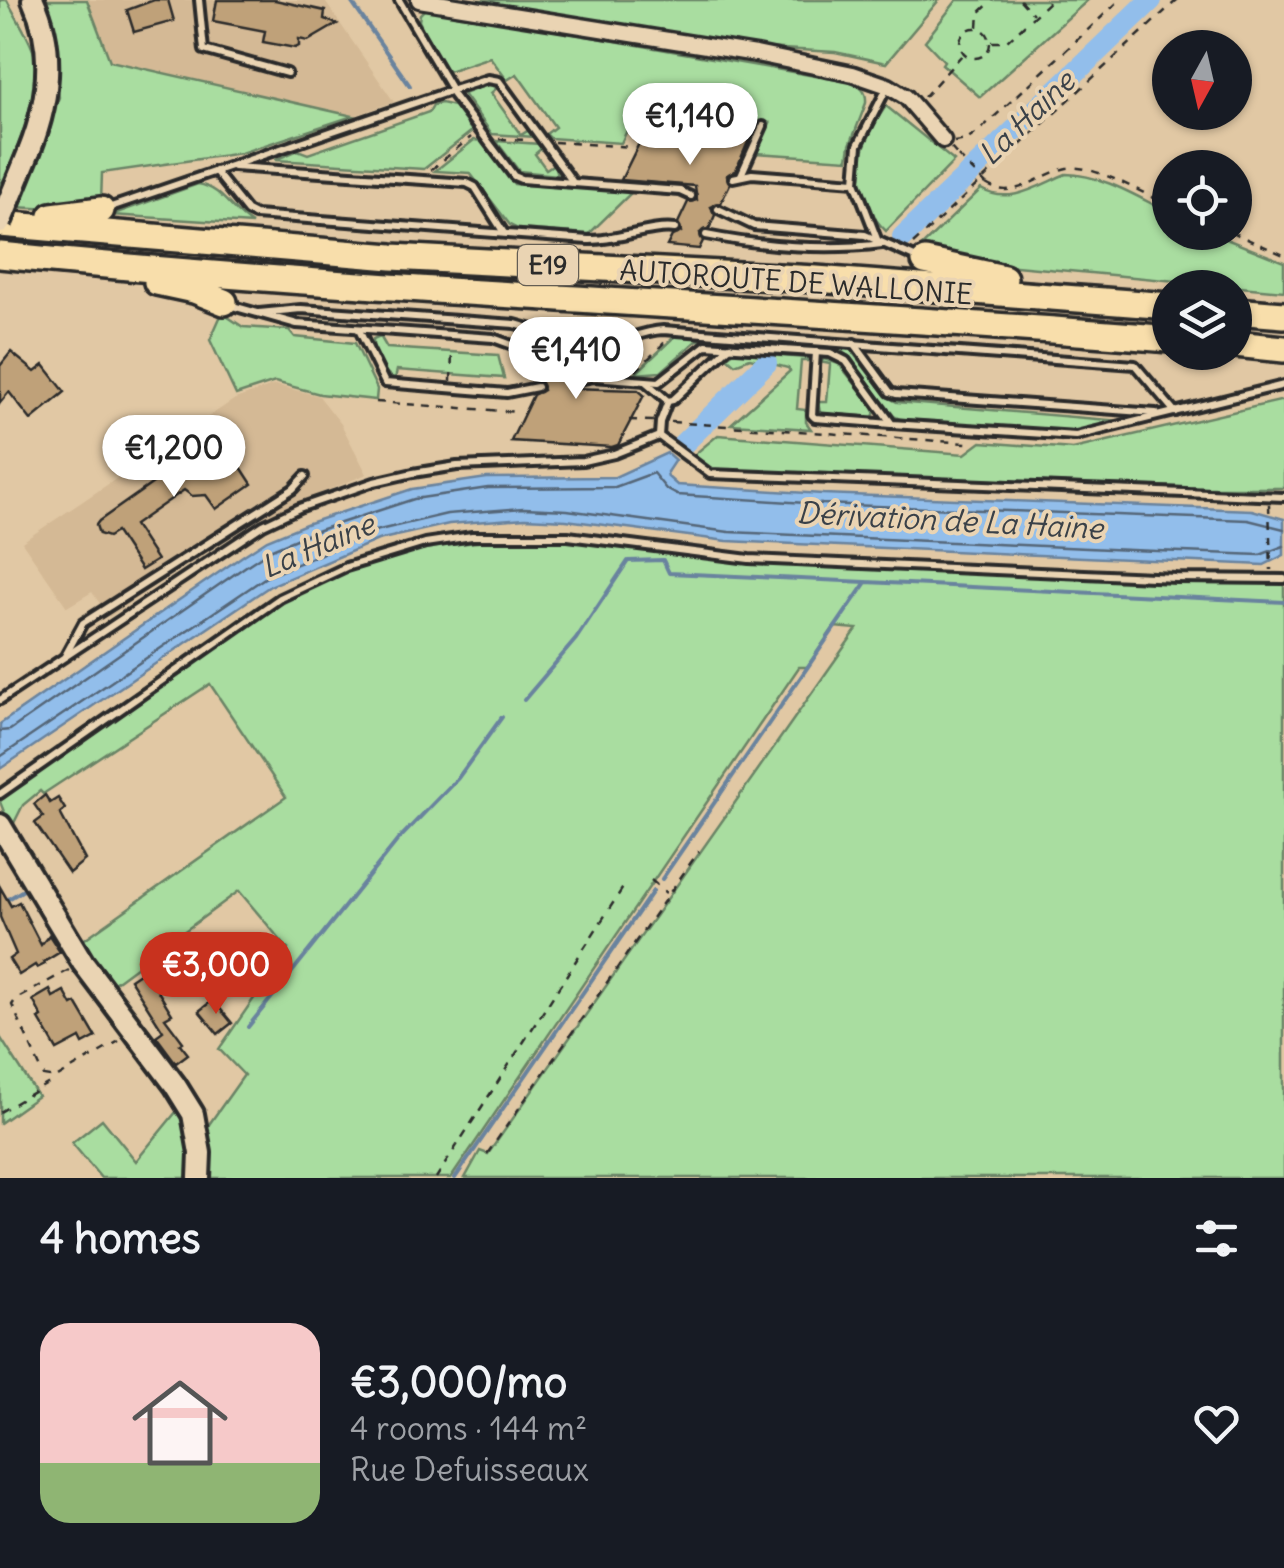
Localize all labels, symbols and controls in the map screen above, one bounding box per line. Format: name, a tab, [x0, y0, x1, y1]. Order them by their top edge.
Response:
north arrow	[1152, 30, 1252, 130]
map controls	[1152, 30, 1252, 370]
water label: La Haine	[970, 61, 1084, 172]
pin: €1,140	[609, 83, 771, 168]
text: €1,140	[645, 95, 735, 136]
button: locate	[1152, 150, 1252, 250]
road number: E19	[518, 245, 578, 285]
street label: AUTOROUTE DE WALLONIE	[618, 252, 974, 312]
button: layers	[1152, 270, 1252, 370]
pin: €1,410	[495, 317, 657, 402]
text: €1,410	[531, 329, 621, 370]
pin: €1,200	[93, 415, 255, 500]
text: €1,200	[124, 427, 224, 468]
water label: Dérivation de La Haine	[796, 493, 1106, 547]
water label: La Haine	[255, 504, 382, 586]
pin: €3,000	[135, 932, 297, 1017]
text: €3,000	[162, 944, 270, 985]
icon: filters	[1189, 1211, 1244, 1266]
text: 4 homes	[40, 1212, 201, 1264]
text: €3,000/mo	[350, 1356, 567, 1408]
icon: home	[120, 1363, 240, 1483]
icon: heart	[1189, 1396, 1244, 1451]
text: 4 rooms · 144 m²	[350, 1408, 587, 1449]
text: Rue Defuisseaux	[350, 1449, 589, 1490]

